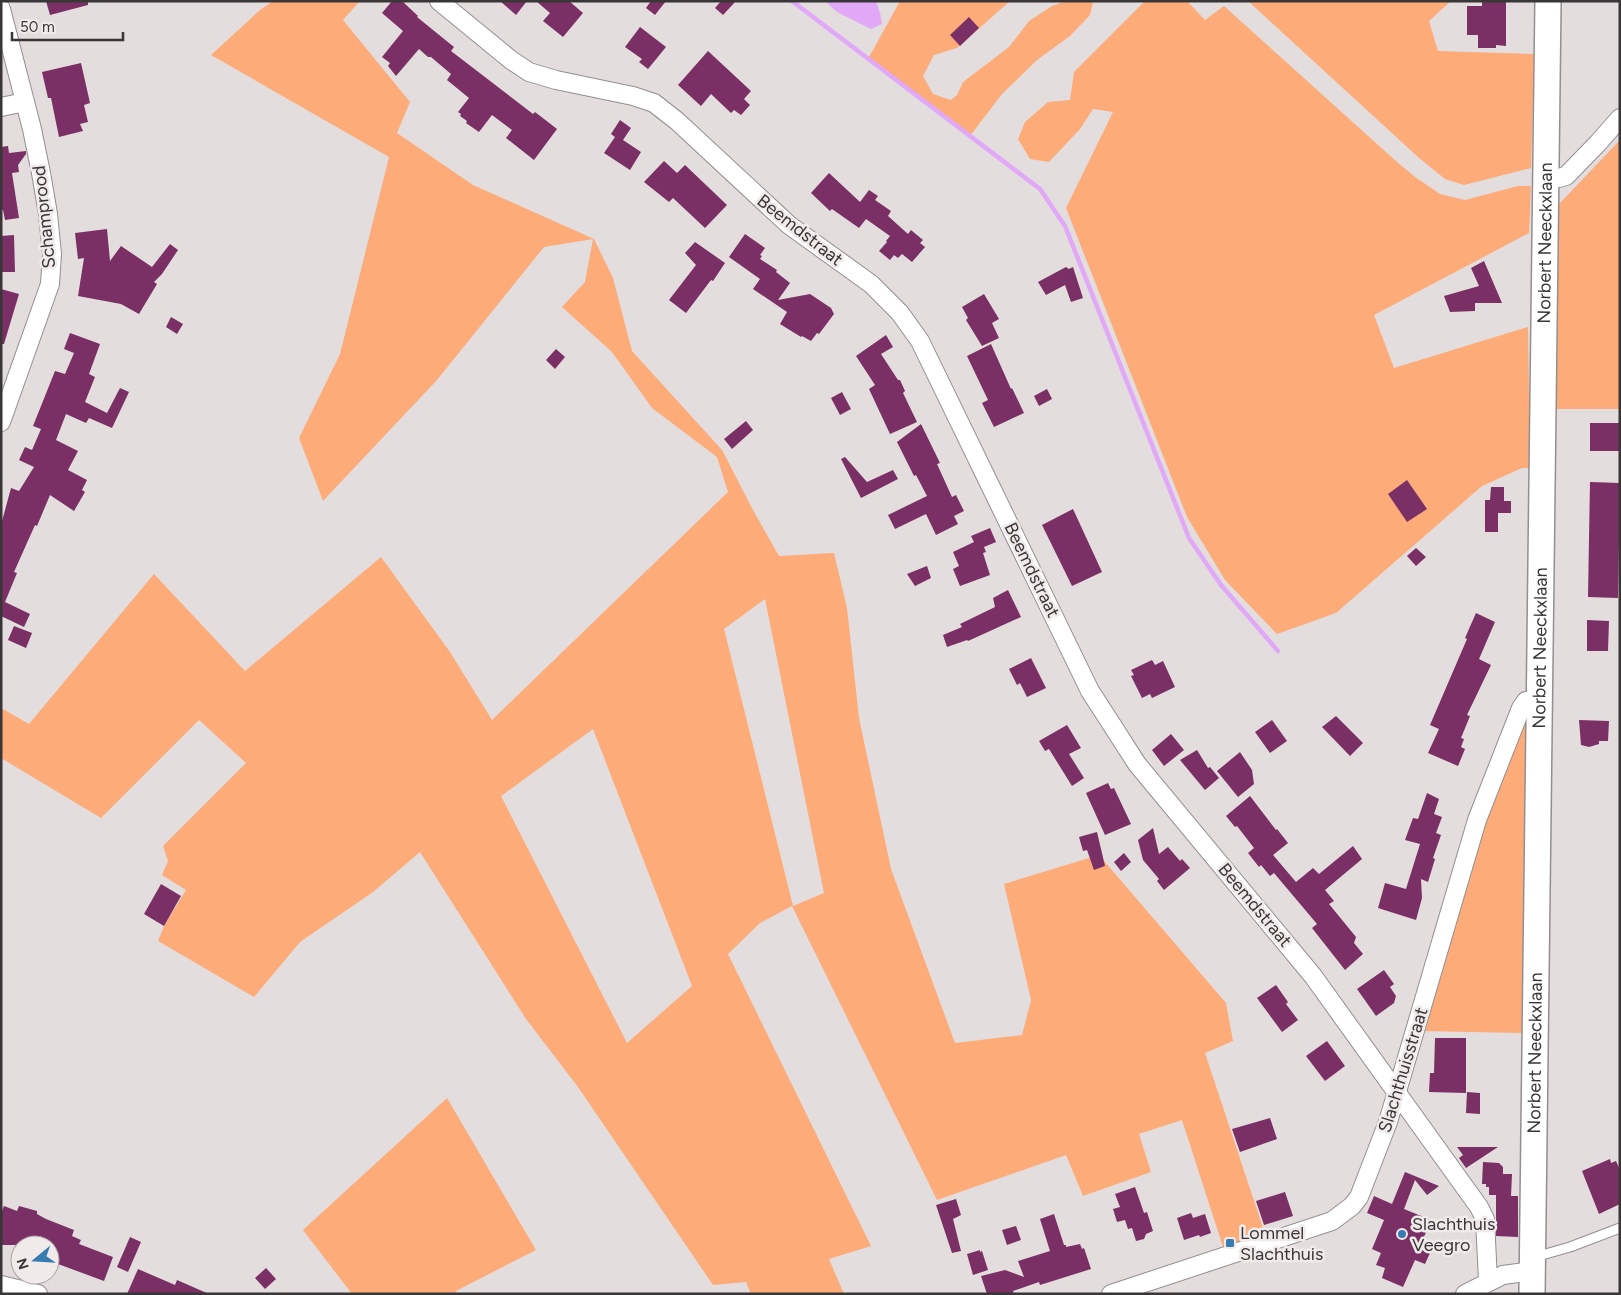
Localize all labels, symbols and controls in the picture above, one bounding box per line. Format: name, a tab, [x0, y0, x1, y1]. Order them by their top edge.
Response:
scale bar	[12, 10, 124, 42]
text: 50 m	[20, 18, 55, 36]
street label: Norbert Neeckxlaan	[1533, 162, 1557, 324]
street label: Schamprood	[28, 164, 60, 270]
street label: Beemdstraat	[753, 190, 847, 270]
street label: Beemdstraat	[1000, 519, 1065, 621]
street label: Norbert Neeckxlaan	[1528, 567, 1552, 729]
street label: Beemdstraat	[1213, 858, 1297, 952]
street label: Norbert Neeckxlaan	[1523, 972, 1547, 1134]
street label: Slachthuisstraat	[1373, 1005, 1433, 1135]
place label: Slachthuis Veegro	[1412, 1213, 1495, 1256]
place label: Lommel Slachthuis	[1240, 1222, 1323, 1265]
marker: Slachthuis Veegro	[1396, 1228, 1408, 1240]
north arrow	[10, 1235, 60, 1285]
marker: Lommel Slachthuis	[1224, 1237, 1236, 1249]
text: N	[13, 1256, 33, 1272]

